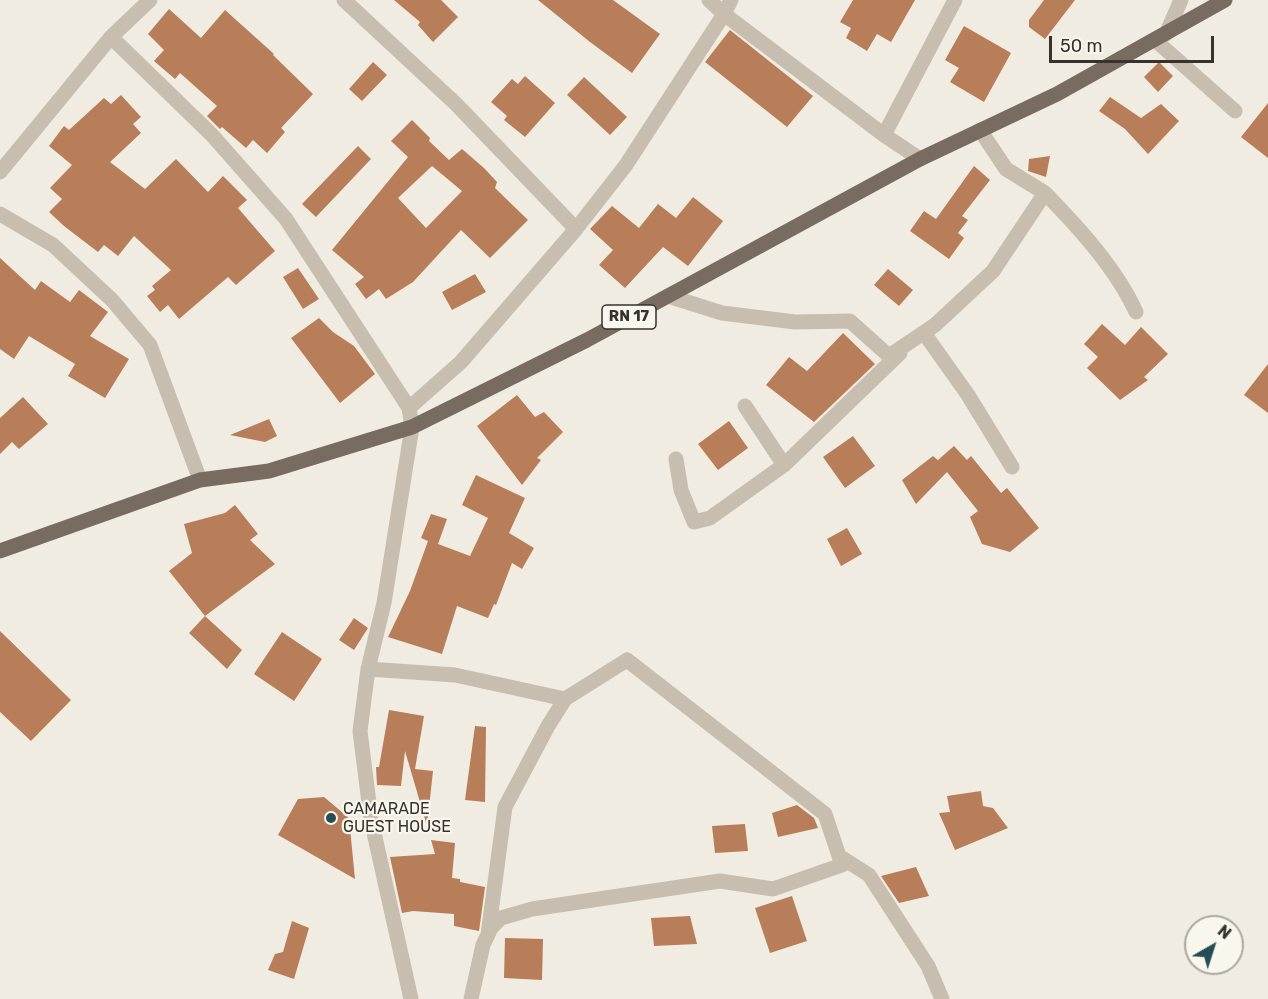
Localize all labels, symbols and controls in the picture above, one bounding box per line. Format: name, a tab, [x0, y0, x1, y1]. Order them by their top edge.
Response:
scale bar	[1052, 24, 1217, 62]
text: 50 m	[1060, 35, 1103, 57]
road number: RN 17	[602, 305, 656, 329]
place label: CAMARADE GUEST HOUSE	[343, 799, 451, 837]
marker: CAMARADE GUEST HOUSE	[324, 811, 338, 825]
north arrow	[1184, 915, 1244, 975]
text: N	[1214, 921, 1235, 943]

